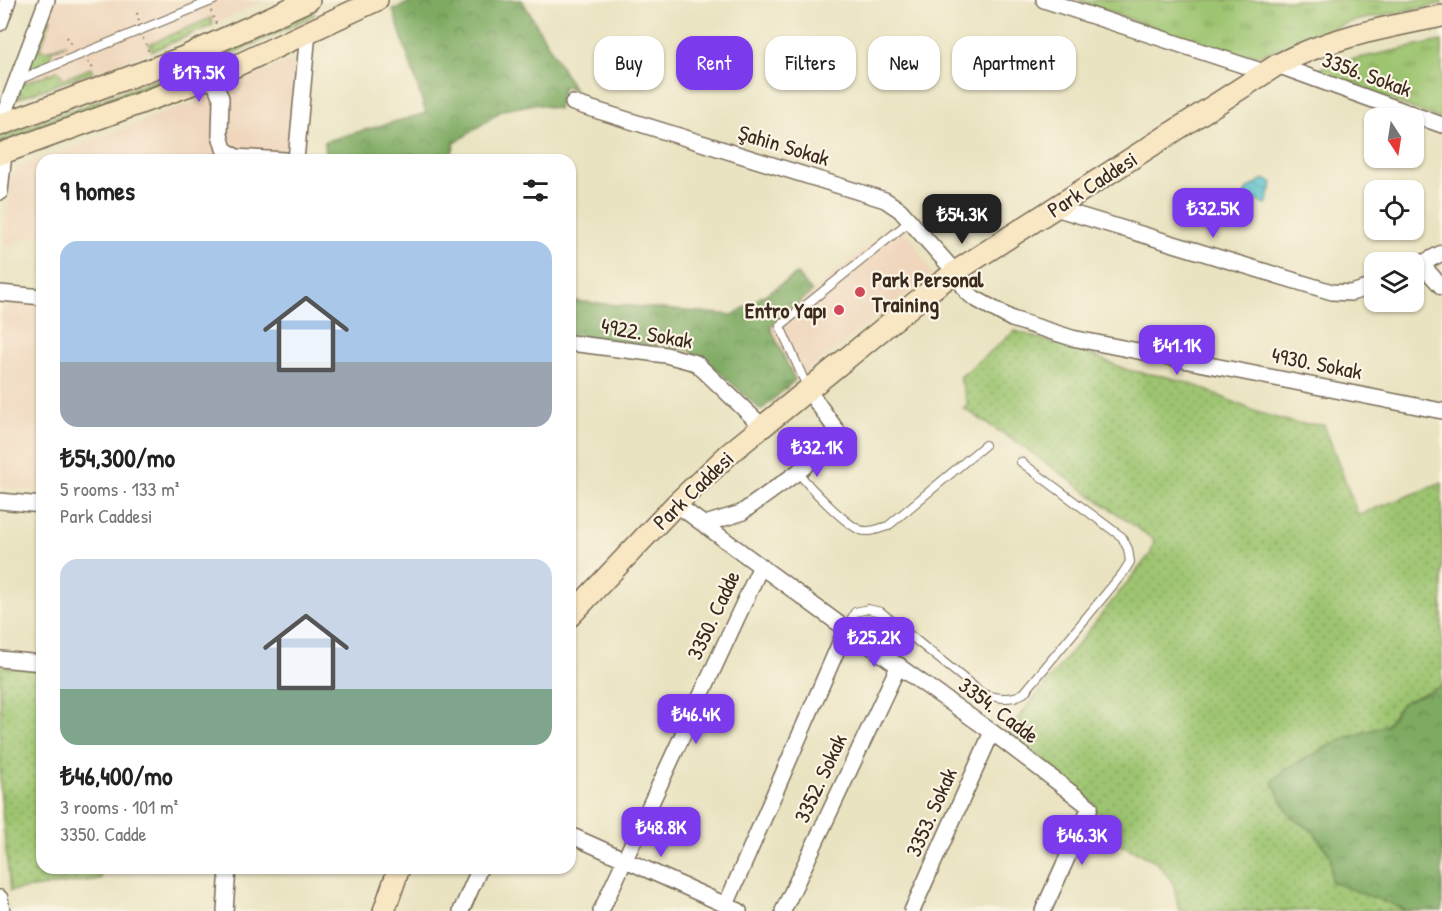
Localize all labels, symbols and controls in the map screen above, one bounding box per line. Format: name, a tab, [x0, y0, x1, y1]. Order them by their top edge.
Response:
chip: Buy	[594, 36, 664, 90]
chip: Rent	[676, 36, 753, 90]
chip: Filters	[765, 36, 856, 90]
chip: New	[868, 36, 940, 90]
chip: Apartment	[952, 36, 1076, 90]
street label: 3356. Sokak	[1318, 44, 1416, 104]
pin: ₺17.5K	[150, 52, 248, 103]
text: ₺17.5K	[173, 58, 225, 85]
north arrow	[1364, 108, 1424, 168]
map controls	[1364, 108, 1424, 312]
street label: Şahin Sokak	[735, 117, 833, 173]
street label: Park Caddesi	[1041, 144, 1143, 224]
text: 9 homes	[60, 173, 135, 208]
icon: filters	[519, 174, 552, 207]
button: locate	[1364, 180, 1424, 240]
pin: ₺32.5K	[1164, 188, 1262, 239]
pin: ₺54.3K	[913, 194, 1011, 245]
text: ₺32.5K	[1187, 194, 1239, 221]
text: ₺54.3K	[936, 200, 988, 227]
button: layers	[1364, 252, 1424, 312]
place label: Park Personal Training	[871, 264, 985, 320]
icon: home	[252, 280, 360, 388]
marker: Park Personal Training	[853, 285, 867, 299]
place label: Entro Yapı	[745, 295, 827, 326]
marker: Entro Yapı	[832, 303, 846, 317]
street label: 4922. Sokak	[599, 310, 695, 356]
pin: ₺41.1K	[1128, 325, 1226, 376]
text: ₺41.1K	[1153, 331, 1201, 358]
street label: 4930. Sokak	[1269, 340, 1365, 386]
pin: ₺32.1K	[768, 427, 866, 478]
text: ₺32.1K	[791, 433, 843, 460]
text: ₺54,300/mo	[60, 440, 175, 475]
street label: Park Caddesi	[646, 444, 740, 536]
text: 5 rooms · 133 m²	[60, 475, 179, 502]
text: Park Caddesi	[60, 502, 153, 529]
street label: 3350. Cadde	[679, 565, 747, 665]
icon: home	[252, 598, 360, 706]
pin: ₺25.2K	[825, 617, 923, 668]
text: ₺25.2K	[847, 623, 901, 650]
street label: 3354. Cadde	[953, 670, 1046, 750]
pin: ₺46.4K	[647, 694, 745, 745]
text: ₺46.4K	[671, 700, 721, 727]
street label: 3352. Sokak	[786, 729, 854, 827]
text: ₺46,400/mo	[60, 758, 172, 793]
street label: 3353. Sokak	[898, 763, 964, 861]
text: 3 rooms · 101 m²	[60, 793, 178, 820]
pin: ₺48.8K	[612, 807, 710, 858]
text: ₺48.8K	[636, 813, 687, 840]
pin: ₺46.3K	[1033, 815, 1131, 866]
text: 3350. Cadde	[60, 820, 147, 847]
text: ₺46.3K	[1057, 821, 1107, 848]

